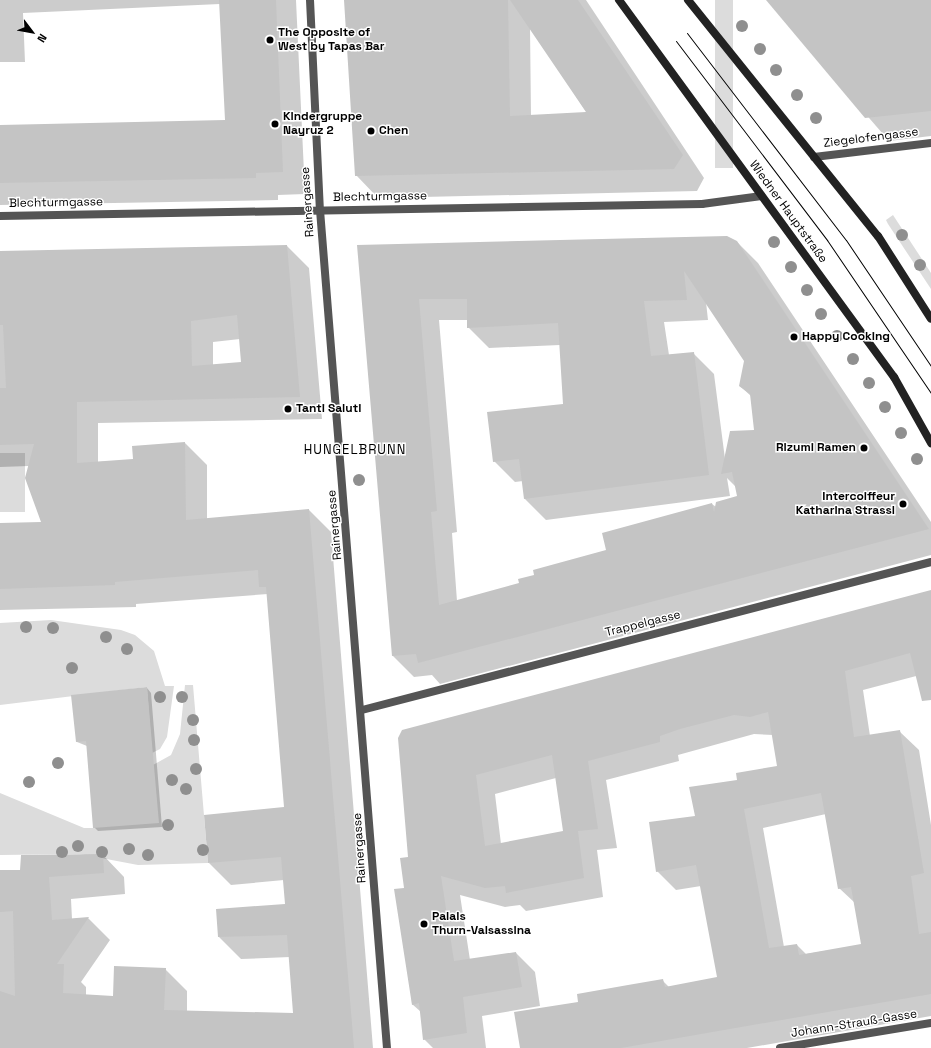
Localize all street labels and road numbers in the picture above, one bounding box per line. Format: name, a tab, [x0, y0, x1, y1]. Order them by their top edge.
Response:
street label: Ziegelofengasse	[823, 125, 919, 151]
street label: Wiedner Hauptstraße	[746, 158, 830, 266]
street label: Rainergasse	[298, 166, 318, 238]
street label: Blechturmgasse	[333, 189, 427, 205]
street label: Blechturmgasse	[9, 195, 103, 211]
street label: Rainergasse	[325, 489, 345, 561]
street label: Trappelgasse	[604, 608, 682, 640]
street label: Rainergasse	[350, 812, 370, 884]
street label: Johann-Strauß-Gasse	[790, 1007, 918, 1041]

